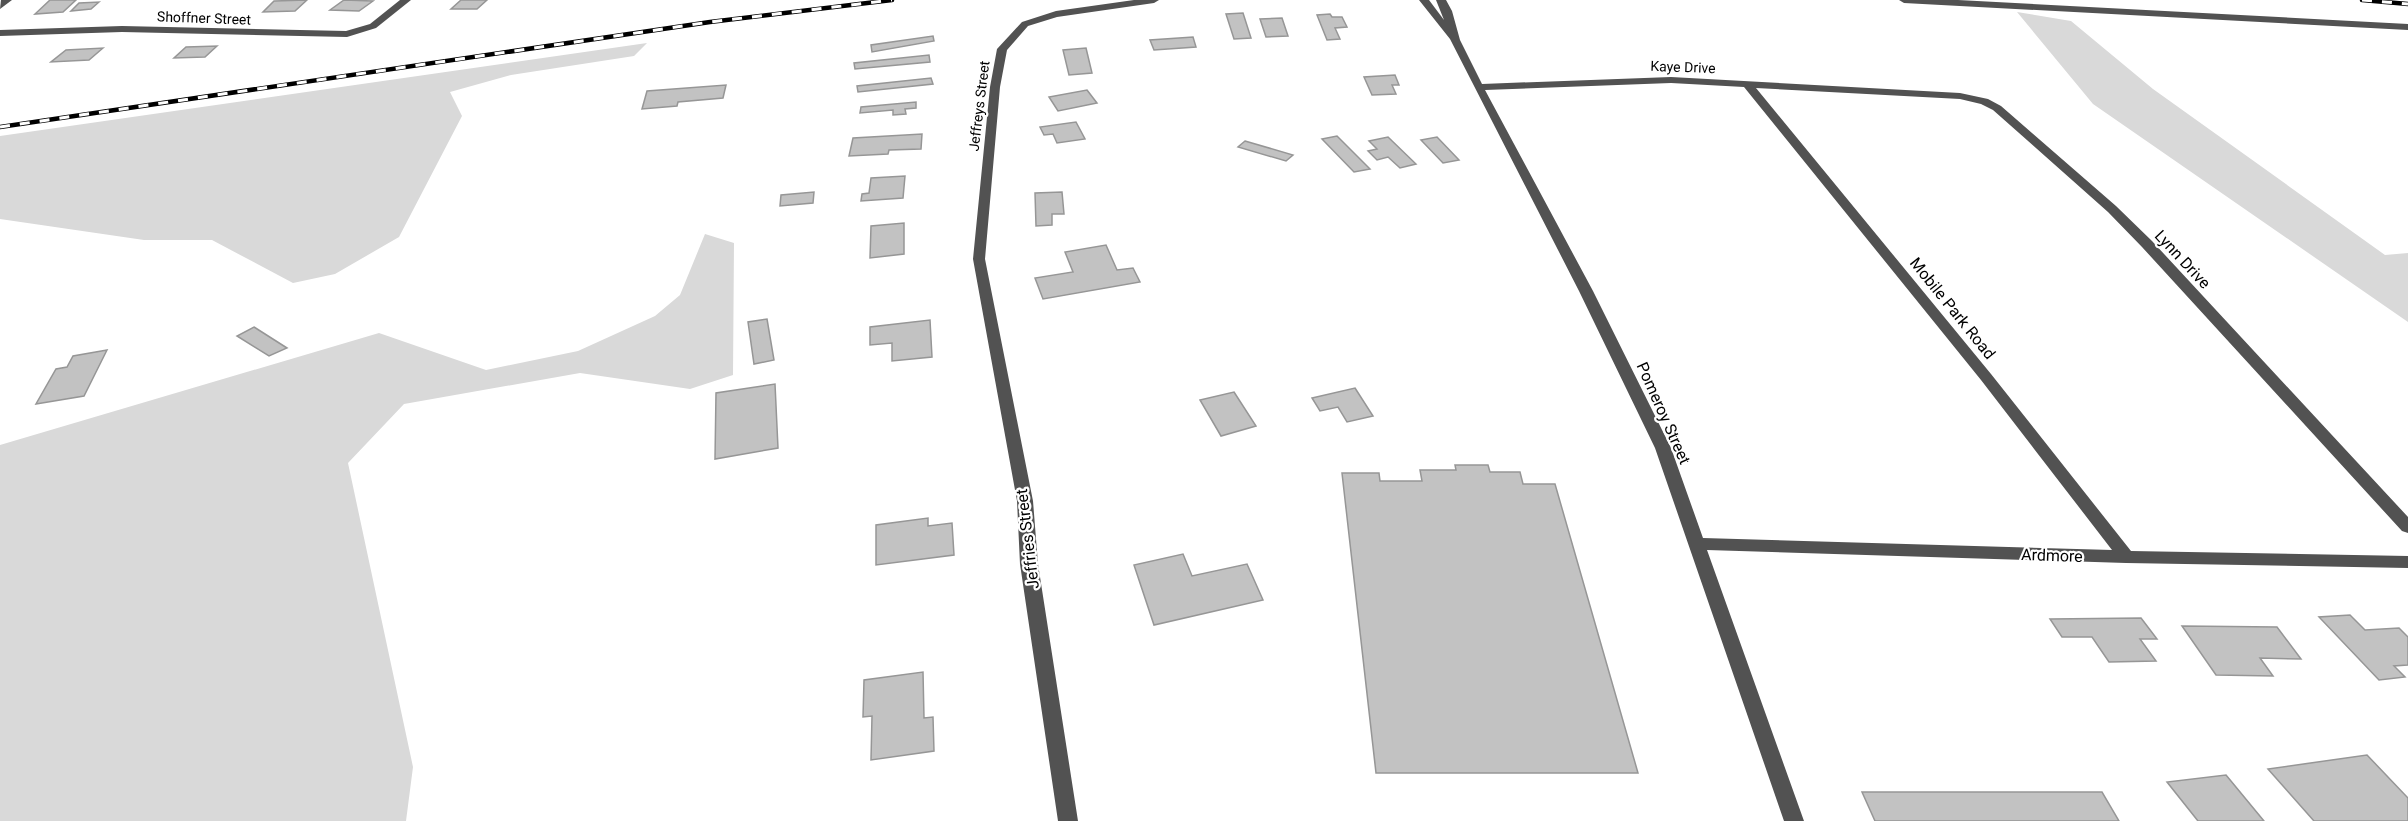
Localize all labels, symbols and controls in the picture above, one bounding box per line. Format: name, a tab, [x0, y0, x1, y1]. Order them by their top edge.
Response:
street label: Shoffner Street	[157, 8, 252, 28]
street label: Kaye Drive	[1650, 58, 1716, 76]
street label: Jeffreys Street	[966, 59, 993, 152]
street label: Lynn Drive	[2151, 226, 2214, 292]
street label: Mobile Park Road	[1906, 254, 1999, 363]
street label: Pomeroy Street	[1633, 359, 1695, 467]
street label: Jeffries Street	[1012, 488, 1043, 590]
street label: Ardmore	[2021, 545, 2083, 566]

